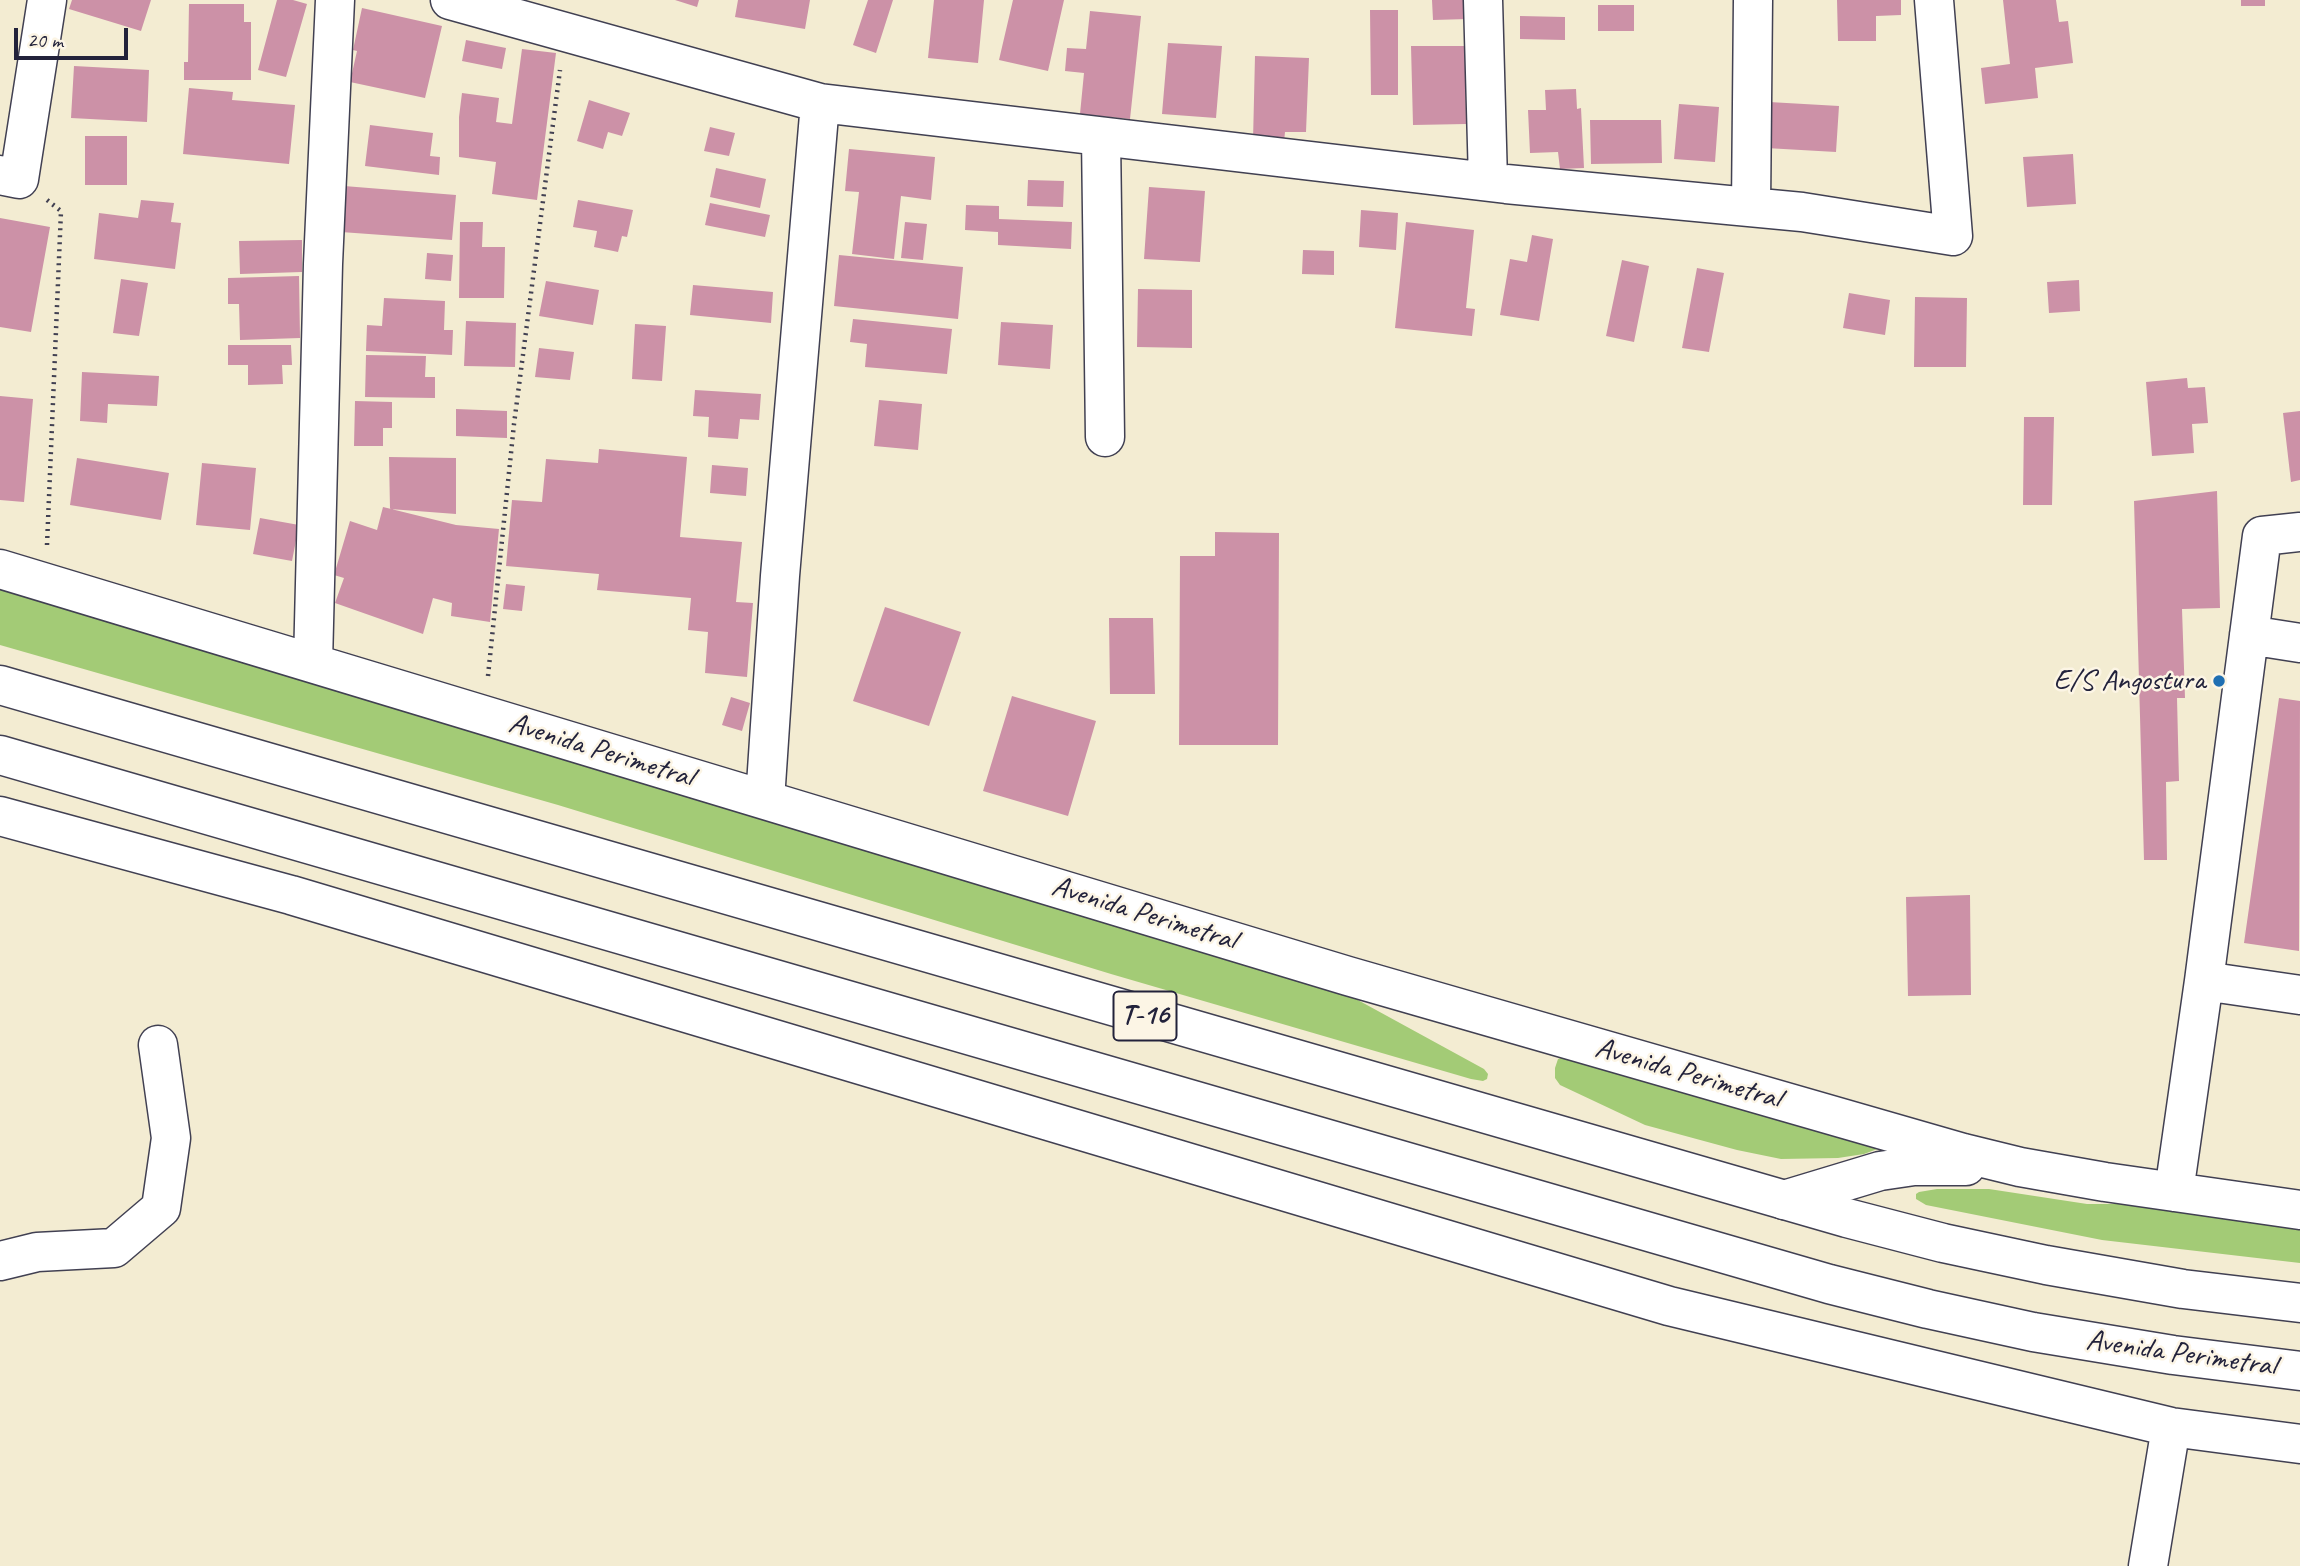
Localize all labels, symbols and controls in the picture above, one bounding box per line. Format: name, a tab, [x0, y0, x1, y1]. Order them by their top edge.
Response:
scale bar	[18, 14, 131, 58]
text: 20 m	[27, 27, 63, 53]
place label: E/S Angostura	[2054, 663, 2205, 699]
marker: E/S Angostura	[2211, 673, 2227, 689]
street label: Avenida Perimetral	[504, 706, 698, 796]
street label: Avenida Perimetral	[1047, 869, 1241, 959]
road number: T-16	[1114, 992, 1176, 1040]
street label: Avenida Perimetral	[1591, 1030, 1785, 1118]
street label: Avenida Perimetral	[2084, 1323, 2278, 1385]

